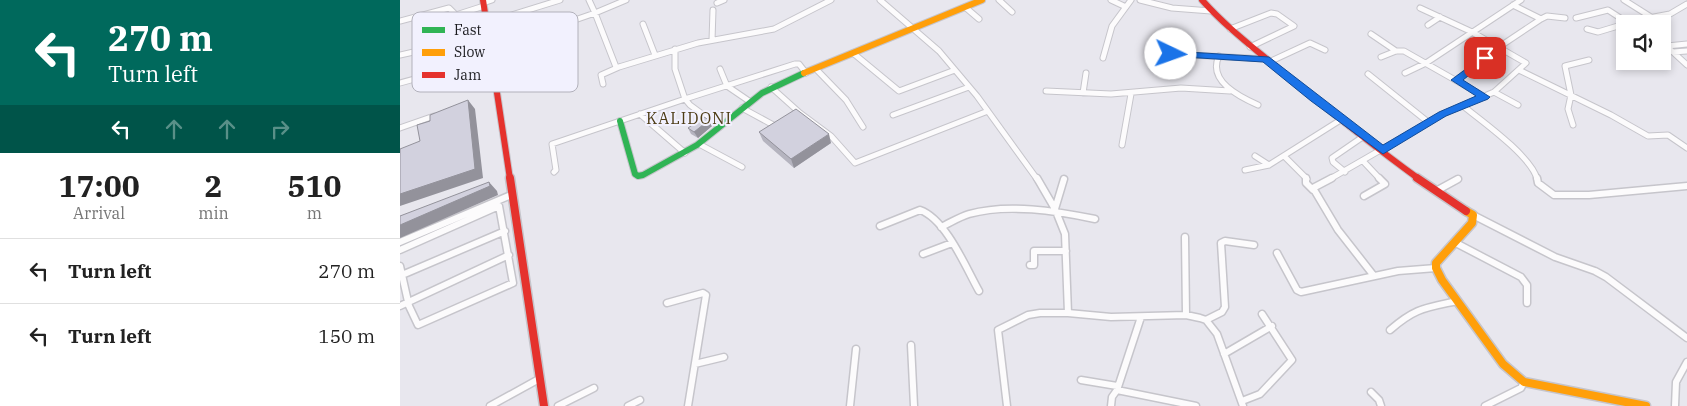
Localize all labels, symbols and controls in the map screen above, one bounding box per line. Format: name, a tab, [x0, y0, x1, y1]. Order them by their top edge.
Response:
legend	[412, 12, 578, 92]
text: 270 m	[108, 15, 213, 61]
map controls	[1616, 15, 1671, 70]
button: sound	[1616, 15, 1671, 70]
icon: left	[25, 20, 90, 85]
text: Fast	[454, 21, 482, 39]
position arrow	[1144, 27, 1196, 79]
pin	[1464, 37, 1506, 79]
text: Slow	[454, 43, 485, 61]
icon: arrive	[1471, 44, 1499, 72]
text: Turn left	[108, 59, 198, 88]
text: Jam	[454, 66, 481, 84]
district label: KALIDONI	[646, 108, 732, 128]
icon: left	[107, 115, 135, 143]
icon: ahead	[160, 115, 188, 143]
icon: ahead	[213, 115, 241, 143]
icon: right	[266, 115, 294, 143]
text: 17:00	[59, 166, 140, 205]
text: 2	[205, 166, 223, 205]
text: 510	[287, 166, 341, 205]
text: Arrival	[73, 203, 125, 223]
text: min	[198, 203, 229, 223]
text: m	[307, 203, 322, 223]
icon: left	[25, 257, 53, 285]
text: Turn left	[68, 259, 151, 283]
text: 270 m	[318, 259, 375, 283]
icon: left	[25, 322, 53, 350]
text: Turn left	[68, 324, 151, 348]
text: 150 m	[318, 324, 375, 348]

